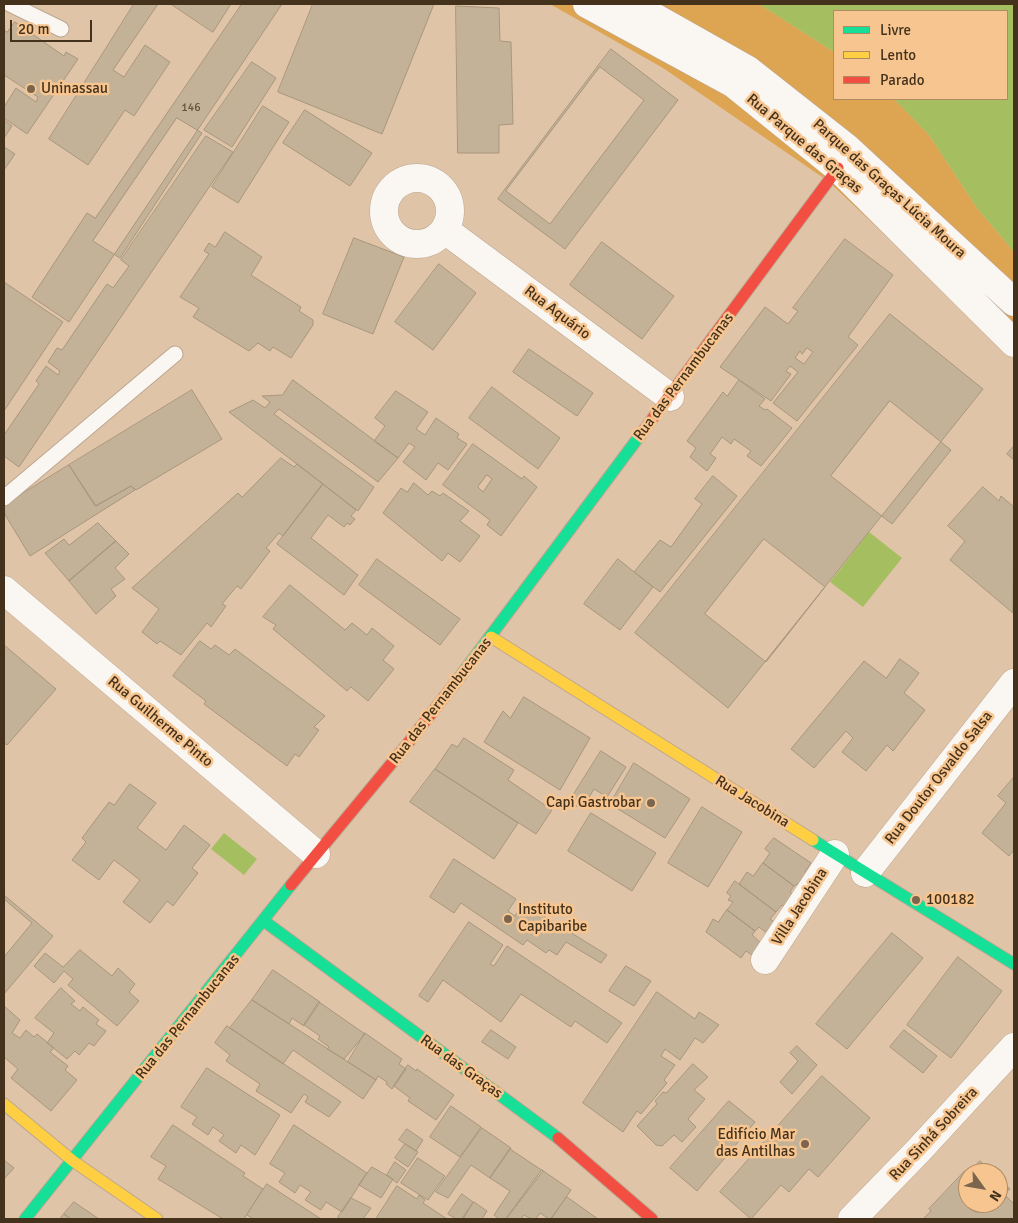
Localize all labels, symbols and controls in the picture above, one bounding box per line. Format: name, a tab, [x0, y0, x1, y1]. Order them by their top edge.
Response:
scale bar	[12, 10, 95, 42]
legend	[833, 10, 1008, 100]
text: 20 m	[18, 20, 49, 38]
text: Livre	[880, 21, 911, 39]
text: Lento	[880, 46, 916, 64]
text: Parado	[880, 71, 925, 89]
place label: Uninassau	[41, 80, 108, 98]
marker: Uninassau	[25, 83, 37, 95]
street label: Rua Parque das Graças	[743, 90, 865, 198]
house number: 146	[181, 101, 201, 115]
street label: Parque das Graças Lúcia Moura	[809, 116, 969, 262]
street label: Rua Aquário	[520, 282, 594, 344]
street label: Rua das Pernambucanas	[630, 310, 738, 444]
street label: Rua das Pernambucanas	[386, 634, 496, 768]
street label: Rua Guilherme Pinto	[104, 673, 216, 771]
street label: Rua Doutor Osvaldo Salsa	[881, 708, 997, 848]
street label: Rua Jacobina	[712, 772, 792, 832]
place label: Capi Gastrobar	[546, 794, 641, 812]
marker: Capi Gastrobar	[645, 797, 657, 809]
street label: Villa Jacobina	[768, 865, 832, 949]
place label: 100182	[926, 891, 975, 909]
marker: 100182	[910, 894, 922, 906]
place label: Instituto Capibaribe	[518, 901, 587, 936]
marker: Instituto Capibaribe	[502, 913, 514, 925]
street label: Rua das Pernambucanas	[132, 951, 244, 1083]
street label: Rua das Graças	[416, 1031, 506, 1103]
street label: Rua Sinhá Sobreira	[886, 1084, 982, 1184]
place label: Edifício Mar das Antilhas	[716, 1126, 795, 1161]
marker: Edifício Mar das Antilhas	[799, 1138, 811, 1150]
north arrow	[958, 1163, 1008, 1213]
text: N	[986, 1187, 1005, 1204]

